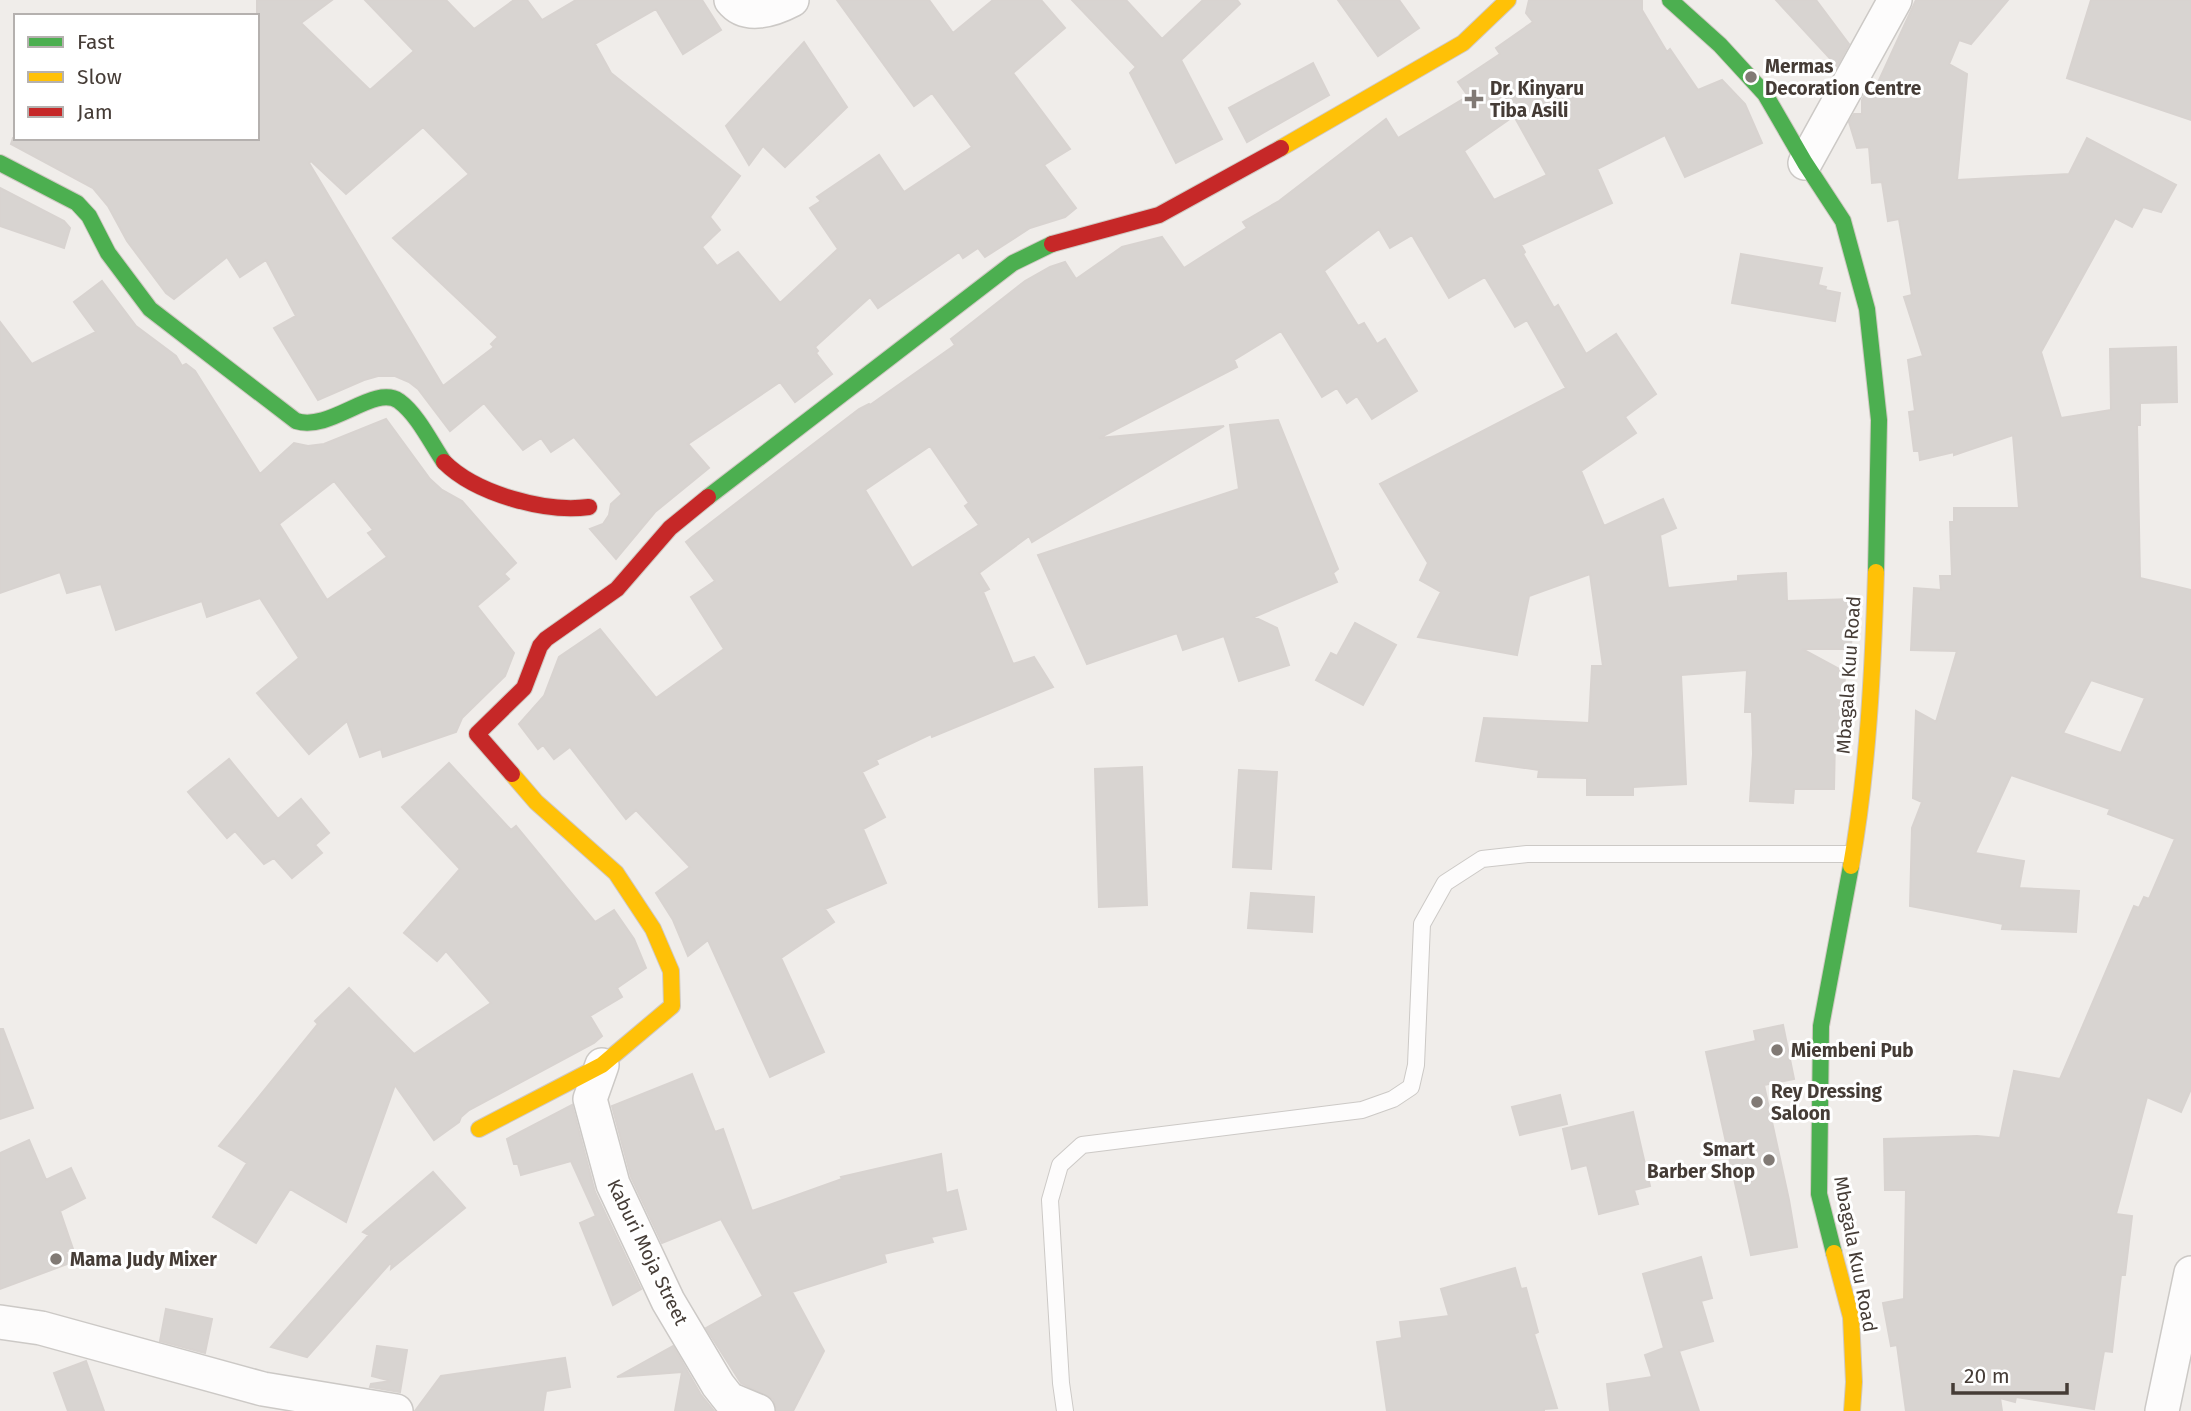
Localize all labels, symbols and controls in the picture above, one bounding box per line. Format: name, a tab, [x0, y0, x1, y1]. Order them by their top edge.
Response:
legend	[14, 14, 259, 140]
text: Fast	[77, 29, 115, 55]
place label: Mermas Decoration Centre	[1765, 55, 1921, 100]
text: Slow	[77, 64, 122, 90]
marker: Mermas Decoration Centre	[1743, 69, 1759, 85]
place label: Dr. Kinyaru Tiba Asili	[1490, 77, 1584, 122]
marker: Dr. Kinyaru Tiba Asili	[1464, 89, 1484, 109]
text: Jam	[77, 99, 113, 125]
street label: Mbagala Kuu Road	[1831, 595, 1866, 755]
place label: Miembeni Pub	[1791, 1039, 1914, 1062]
marker: Miembeni Pub	[1769, 1042, 1785, 1058]
place label: Rey Dressing Saloon	[1771, 1080, 1883, 1125]
marker: Rey Dressing Saloon	[1749, 1094, 1765, 1110]
place label: Smart Barber Shop	[1647, 1138, 1756, 1183]
marker: Smart Barber Shop	[1761, 1152, 1777, 1168]
street label: Mbagala Kuu Road	[1829, 1174, 1882, 1334]
street label: Kaburi Moja Street	[602, 1175, 693, 1329]
place label: Mama Judy Mixer	[70, 1248, 217, 1271]
marker: Mama Judy Mixer	[48, 1251, 64, 1267]
scale bar	[1953, 1352, 2067, 1396]
text: 20 m	[1964, 1363, 2010, 1389]

